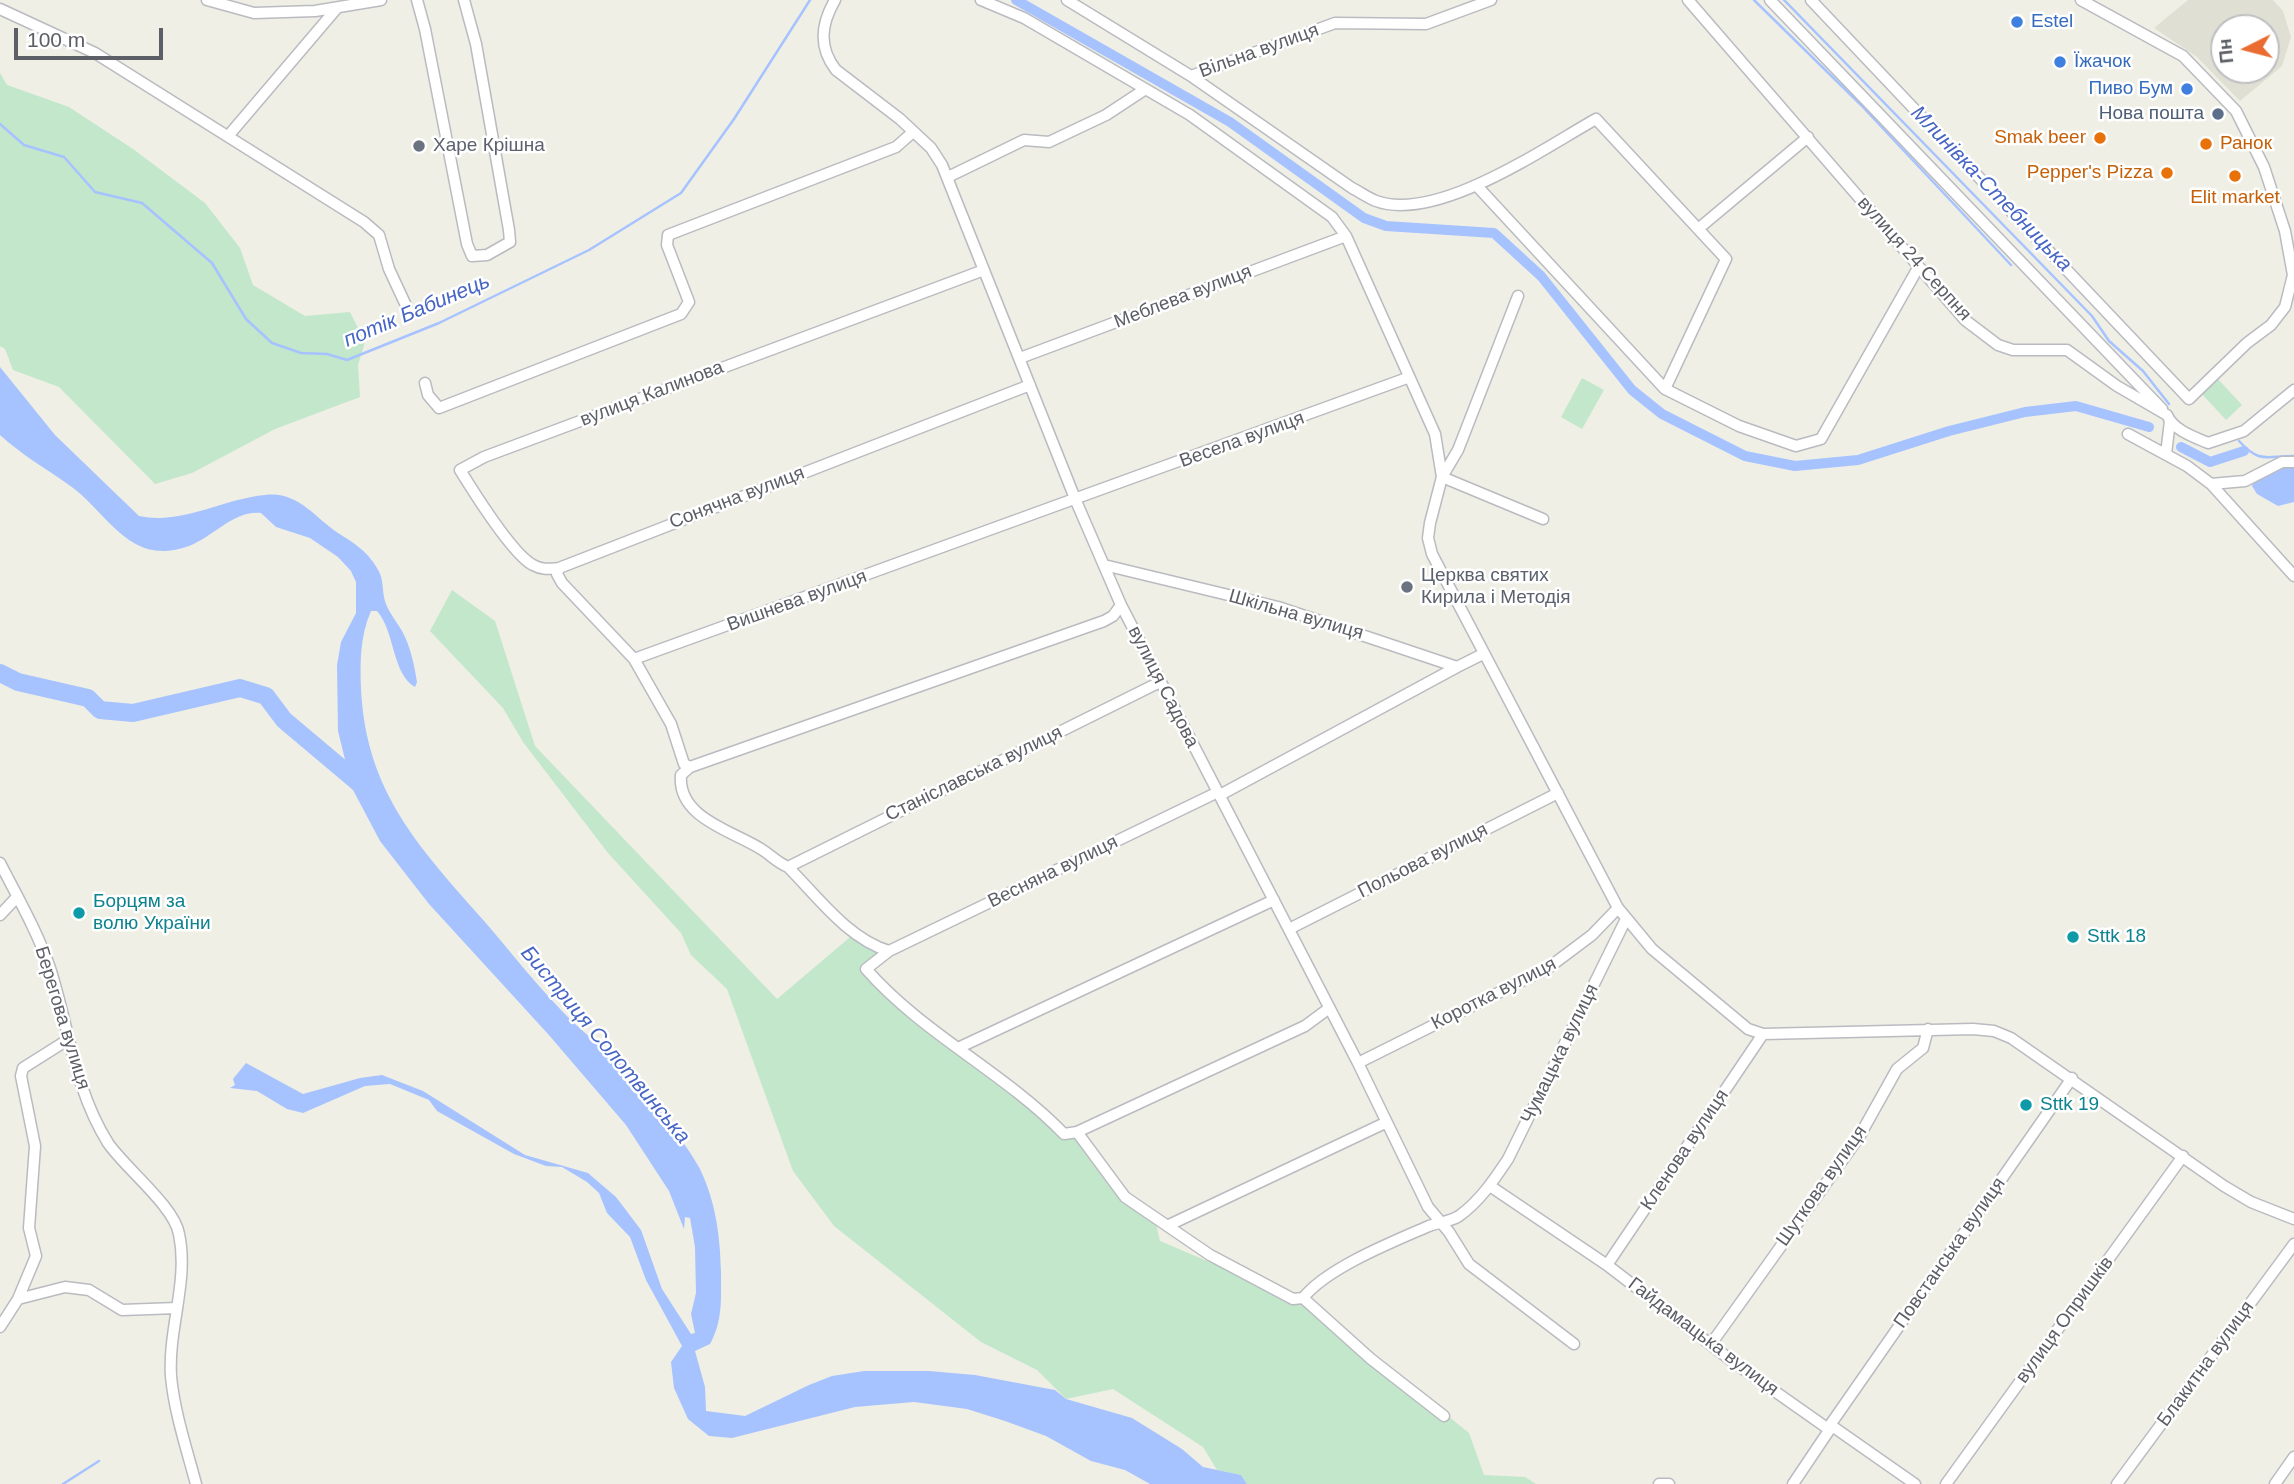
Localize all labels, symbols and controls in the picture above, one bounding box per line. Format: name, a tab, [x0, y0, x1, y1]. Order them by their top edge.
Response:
place label: Estel	[2031, 11, 2073, 33]
scale bar	[18, 14, 166, 58]
marker: Estel	[2009, 14, 2025, 30]
north arrow	[2210, 14, 2280, 84]
street label: Вільна вулиця	[1196, 19, 1322, 83]
text: 100 m	[27, 28, 85, 51]
text: Пн	[2214, 37, 2237, 65]
place label: Їжачок	[2074, 51, 2131, 73]
marker: Їжачок	[2052, 54, 2068, 70]
place label: Пиво Бум	[2089, 78, 2173, 100]
marker: Пиво Бум	[2179, 81, 2195, 97]
water label: Млинівка-Стебницька	[1905, 101, 2077, 277]
place label: Нова пошта	[2099, 103, 2204, 125]
marker: Нова пошта	[2210, 106, 2226, 122]
place label: Smak beer	[1994, 127, 2086, 149]
marker: Smak beer	[2092, 130, 2108, 146]
place label: Ранок	[2220, 133, 2272, 155]
place label: Харе Крішна	[433, 135, 545, 157]
marker: Ранок	[2198, 136, 2214, 152]
marker: Харе Крішна	[411, 138, 427, 154]
place label: Pepper's Pizza	[2027, 162, 2153, 184]
marker: Pepper's Pizza	[2159, 165, 2175, 181]
marker: Elit market	[2227, 168, 2243, 184]
place label: Elit market	[2190, 187, 2280, 209]
street label: вулиця 24 Серпня	[1852, 192, 1976, 326]
street label: Меблева вулиця	[1111, 260, 1255, 334]
water label: потік Бабинець	[340, 269, 494, 353]
street label: вулиця Калинова	[577, 356, 727, 432]
street label: Весела вулиця	[1176, 407, 1308, 473]
street label: Сонячна вулиця	[666, 462, 808, 534]
street label: Вишнева вулиця	[724, 565, 870, 637]
place label: Церква святих Кирила і Методія	[1421, 565, 1571, 609]
marker: Церква святих Кирила і Методія	[1399, 579, 1415, 595]
street label: Шкільна вулиця	[1226, 585, 1366, 645]
street label: вулиця Садова	[1123, 622, 1203, 752]
street label: Станіславська вулиця	[882, 721, 1066, 827]
street label: Польова вулиця	[1354, 818, 1492, 904]
street label: Весняна вулиця	[984, 831, 1122, 913]
place label: Борцям за волю України	[93, 891, 211, 935]
marker: Борцям за волю України	[71, 905, 87, 921]
place label: Sttk 18	[2087, 926, 2146, 948]
marker: Sttk 18	[2065, 929, 2081, 945]
water label: Бистриця Солотвинська	[515, 941, 695, 1149]
street label: Берегова вулиця	[29, 944, 95, 1092]
street label: Коротка вулиця	[1428, 953, 1560, 1035]
street label: Чумацька вулиця	[1516, 980, 1604, 1128]
street label: Кленова вулиця	[1636, 1085, 1734, 1215]
place label: Sttk 19	[2040, 1094, 2099, 1116]
marker: Sttk 19	[2018, 1097, 2034, 1113]
street label: Шуткова вулиця	[1772, 1121, 1872, 1251]
street label: Повстанська вулиця	[1889, 1173, 2011, 1333]
street label: вулиця Опришків	[2011, 1252, 2119, 1388]
street label: Гайдамацька вулиця	[1623, 1273, 1783, 1401]
street label: Блакитна вулиця	[2153, 1297, 2259, 1431]

